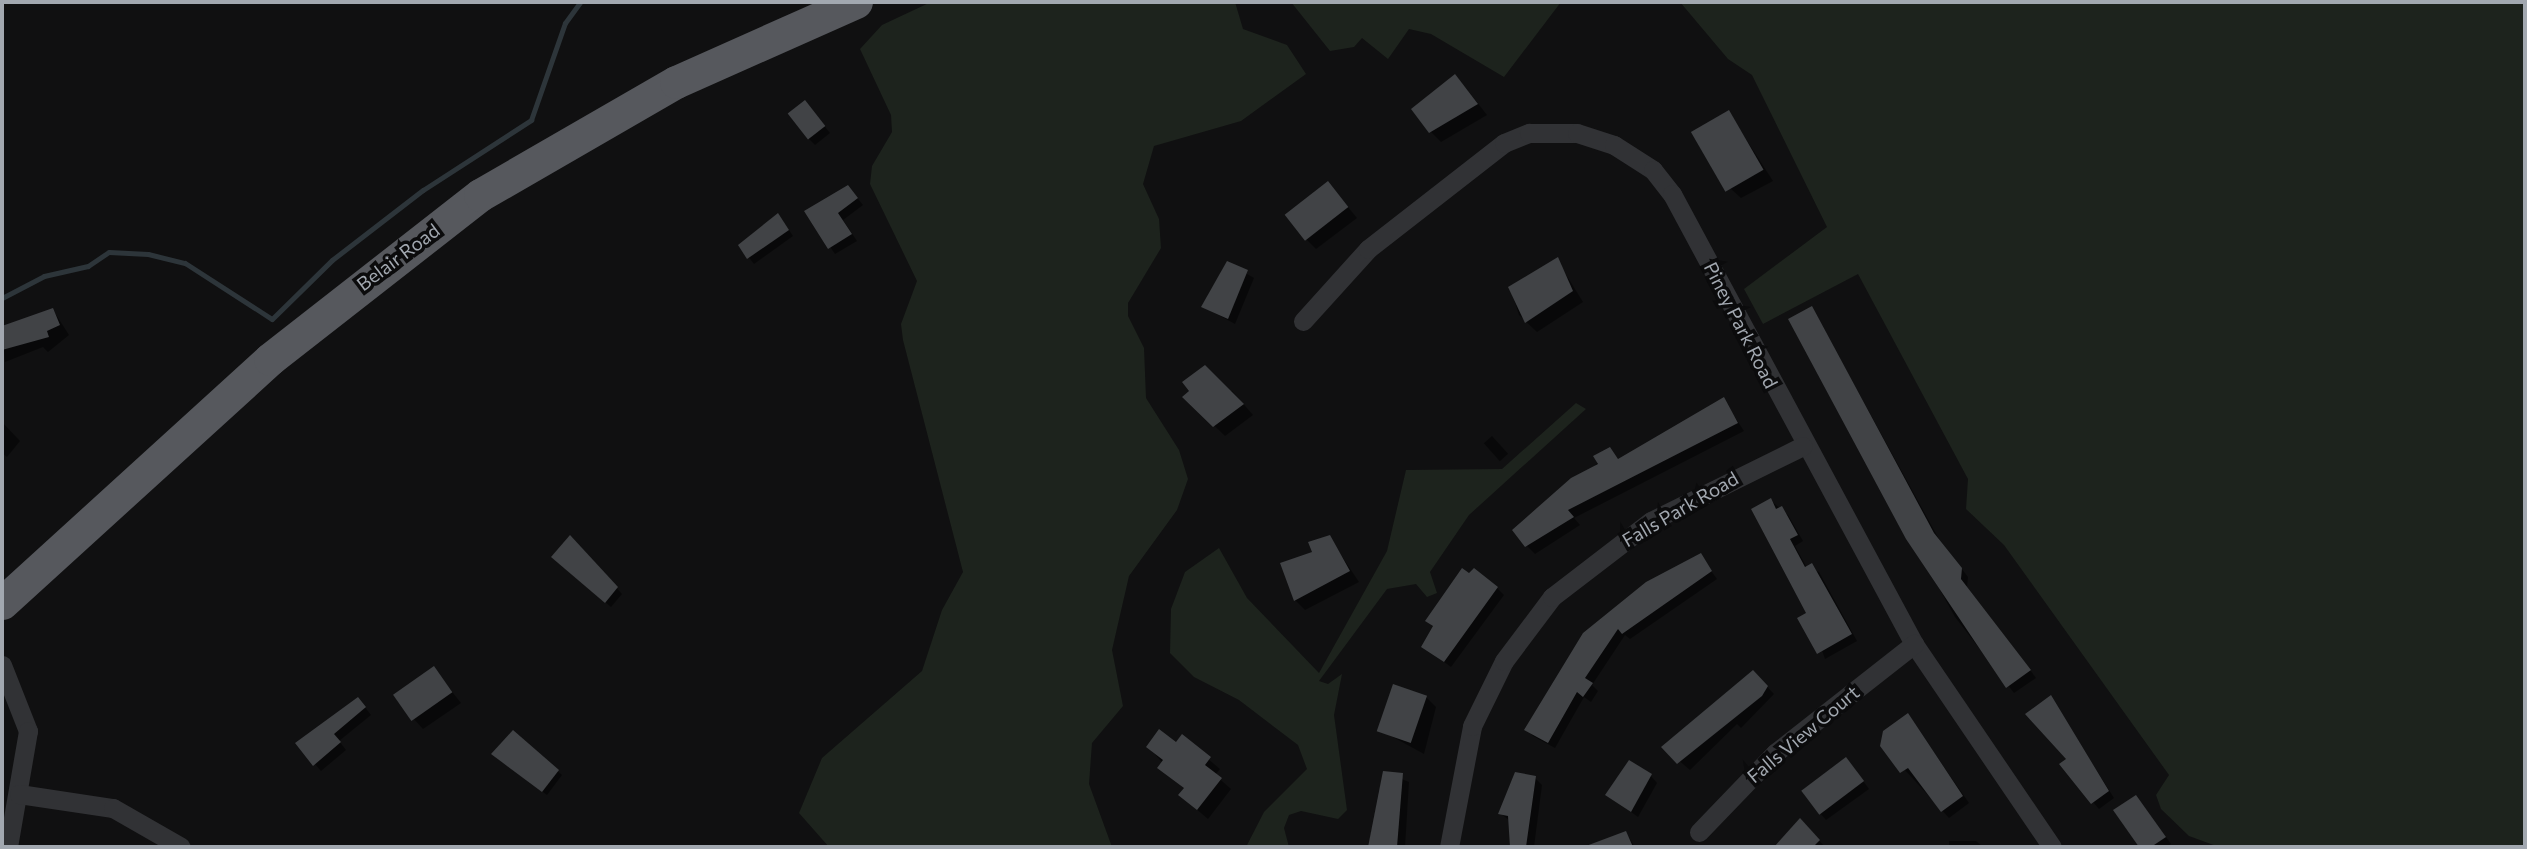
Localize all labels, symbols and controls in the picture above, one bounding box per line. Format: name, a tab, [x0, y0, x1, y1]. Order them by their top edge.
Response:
street label: Belair Road	[352, 219, 444, 295]
street label: Piney Park Road	[1699, 258, 1783, 392]
street label: Falls Park Road	[1618, 467, 1742, 551]
street label: Falls View Court	[1742, 680, 1864, 788]

